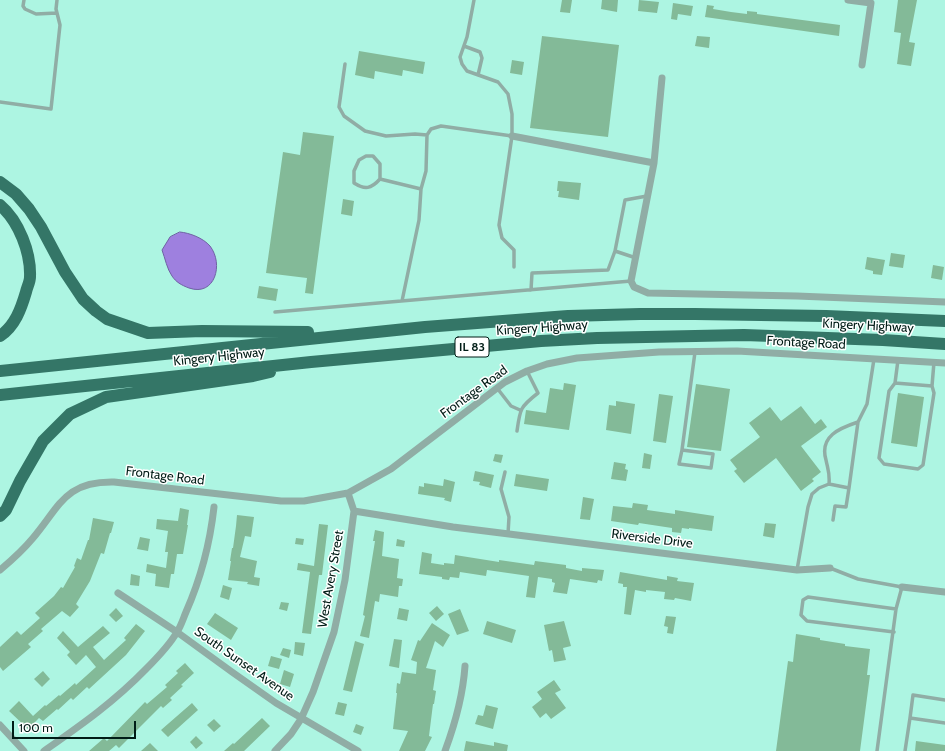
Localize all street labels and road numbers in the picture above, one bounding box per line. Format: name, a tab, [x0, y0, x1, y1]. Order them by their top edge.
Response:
street label: Kingery Highway	[822, 316, 914, 336]
street label: Kingery Highway	[496, 317, 588, 339]
street label: Frontage Road	[766, 333, 846, 353]
road number: IL 83	[455, 337, 489, 357]
street label: Kingery Highway	[173, 344, 265, 370]
street label: Frontage Road	[437, 362, 511, 422]
street label: Frontage Road	[125, 463, 205, 489]
street label: Riverside Drive	[611, 526, 693, 552]
street label: West Avery Street	[315, 529, 347, 629]
street label: South Sunset Avenue	[191, 624, 297, 704]

